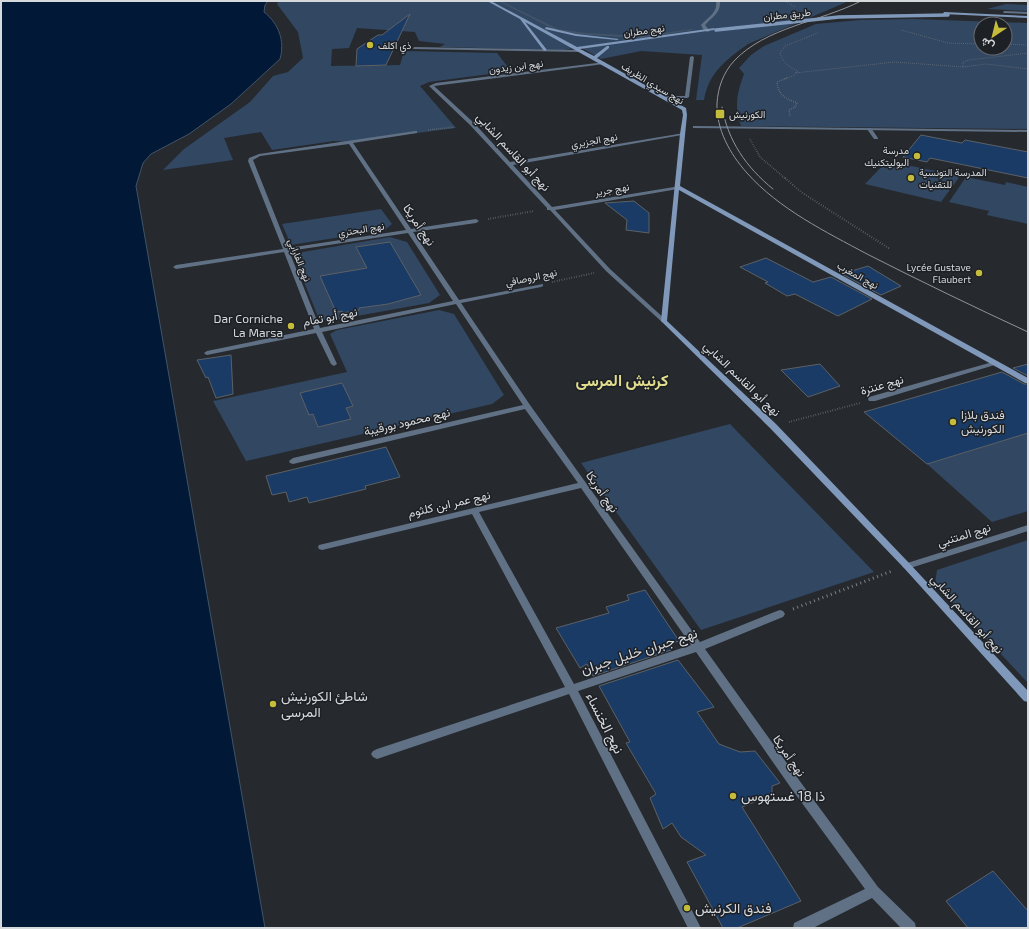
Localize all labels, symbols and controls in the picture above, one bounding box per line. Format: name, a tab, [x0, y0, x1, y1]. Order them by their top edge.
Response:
street label: طريق مطران	[763, 5, 812, 23]
north arrow	[973, 16, 1013, 56]
street label: نهج مطران	[623, 21, 666, 40]
text: ش	[978, 35, 997, 54]
place label: ذي اكلف	[378, 39, 412, 54]
marker: ذي اكلف	[365, 40, 375, 50]
street label: نهج ابن زيدون	[488, 57, 544, 76]
street label: نهج سيدي الظريف	[618, 60, 687, 109]
marker: الكورنيش	[714, 108, 726, 120]
place label: الكورنيش	[729, 108, 765, 121]
street label: نهج أبو القاسم الشابي	[471, 109, 554, 196]
street label: نهج الجزيري	[570, 130, 619, 153]
place label: مدرسة البوليتكنيك	[864, 144, 909, 169]
marker: مدرسة البوليتكنيك	[912, 151, 922, 161]
place label: المدرسة التونسية للتقنيات	[919, 166, 987, 191]
marker: المدرسة التونسية للتقنيات	[906, 173, 916, 183]
street label: نهج جرير	[593, 180, 631, 199]
street label: نهج أمريكا	[398, 201, 439, 250]
street label: نهج البحتري	[337, 219, 386, 242]
street label: نهج الفارابي	[283, 237, 314, 284]
street label: نهج المغرب	[835, 259, 881, 292]
place label: Lycée Gustave Flaubert	[907, 261, 971, 285]
street label: نهج الروصافي	[504, 266, 559, 291]
marker: Lycée Gustave Flaubert	[974, 268, 984, 278]
street label: نهج أبو تمام	[301, 304, 359, 331]
place label: Dar Corniche La Marsa	[214, 311, 283, 339]
marker: Dar Corniche La Marsa	[286, 321, 296, 331]
street label: نهج أبو القاسم الشابي	[698, 338, 784, 422]
district label: كرنيش المرسى	[576, 370, 668, 391]
street label: نهج عنترة	[859, 371, 906, 400]
street label: نهج محمود بورقيبة	[362, 404, 452, 441]
place label: فندق بلازا الكورنيش	[961, 407, 1005, 437]
marker: فندق بلازا الكورنيش	[948, 417, 958, 427]
street label: نهج أمريكا	[581, 468, 622, 516]
street label: نهج عمر ابن كلثوم	[406, 487, 492, 522]
street label: نهج المتنبي	[935, 519, 993, 553]
street label: نهج أبو القاسم الشابي	[926, 571, 1007, 658]
street label: نهج جبران خليل جبران	[578, 624, 700, 680]
place label: شاطئ الكورنيش المرسى	[281, 687, 368, 721]
street label: نهج الخنساء	[580, 689, 628, 758]
marker: شاطئ الكورنيش المرسى	[268, 699, 278, 709]
street label: نهج أمريكا	[768, 732, 809, 780]
place label: ذا 18 غستهوس	[741, 787, 825, 805]
marker: ذا 18 غستهوس	[728, 791, 738, 801]
place label: فندق الكرنيش	[695, 899, 772, 917]
marker: فندق الكرنيش	[682, 903, 692, 913]

